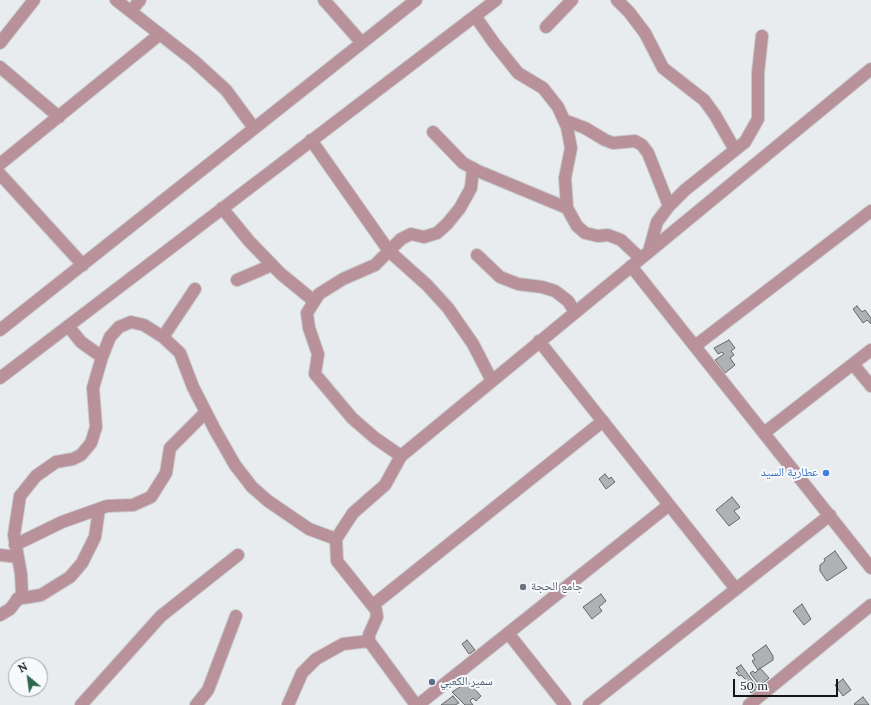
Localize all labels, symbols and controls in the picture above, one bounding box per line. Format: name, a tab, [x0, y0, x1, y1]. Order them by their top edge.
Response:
place label: عطارية السيد	[761, 466, 818, 480]
marker: عطارية السيد	[821, 468, 831, 478]
place label: جامع الحجة	[531, 580, 583, 594]
marker: جامع الحجة	[518, 582, 528, 592]
north arrow	[8, 657, 48, 697]
text: N	[16, 659, 30, 676]
scale bar	[735, 671, 840, 697]
place label: سمير الكعبي	[440, 675, 493, 689]
marker: سمير الكعبي	[427, 677, 437, 687]
text: 50 m	[740, 678, 768, 693]

